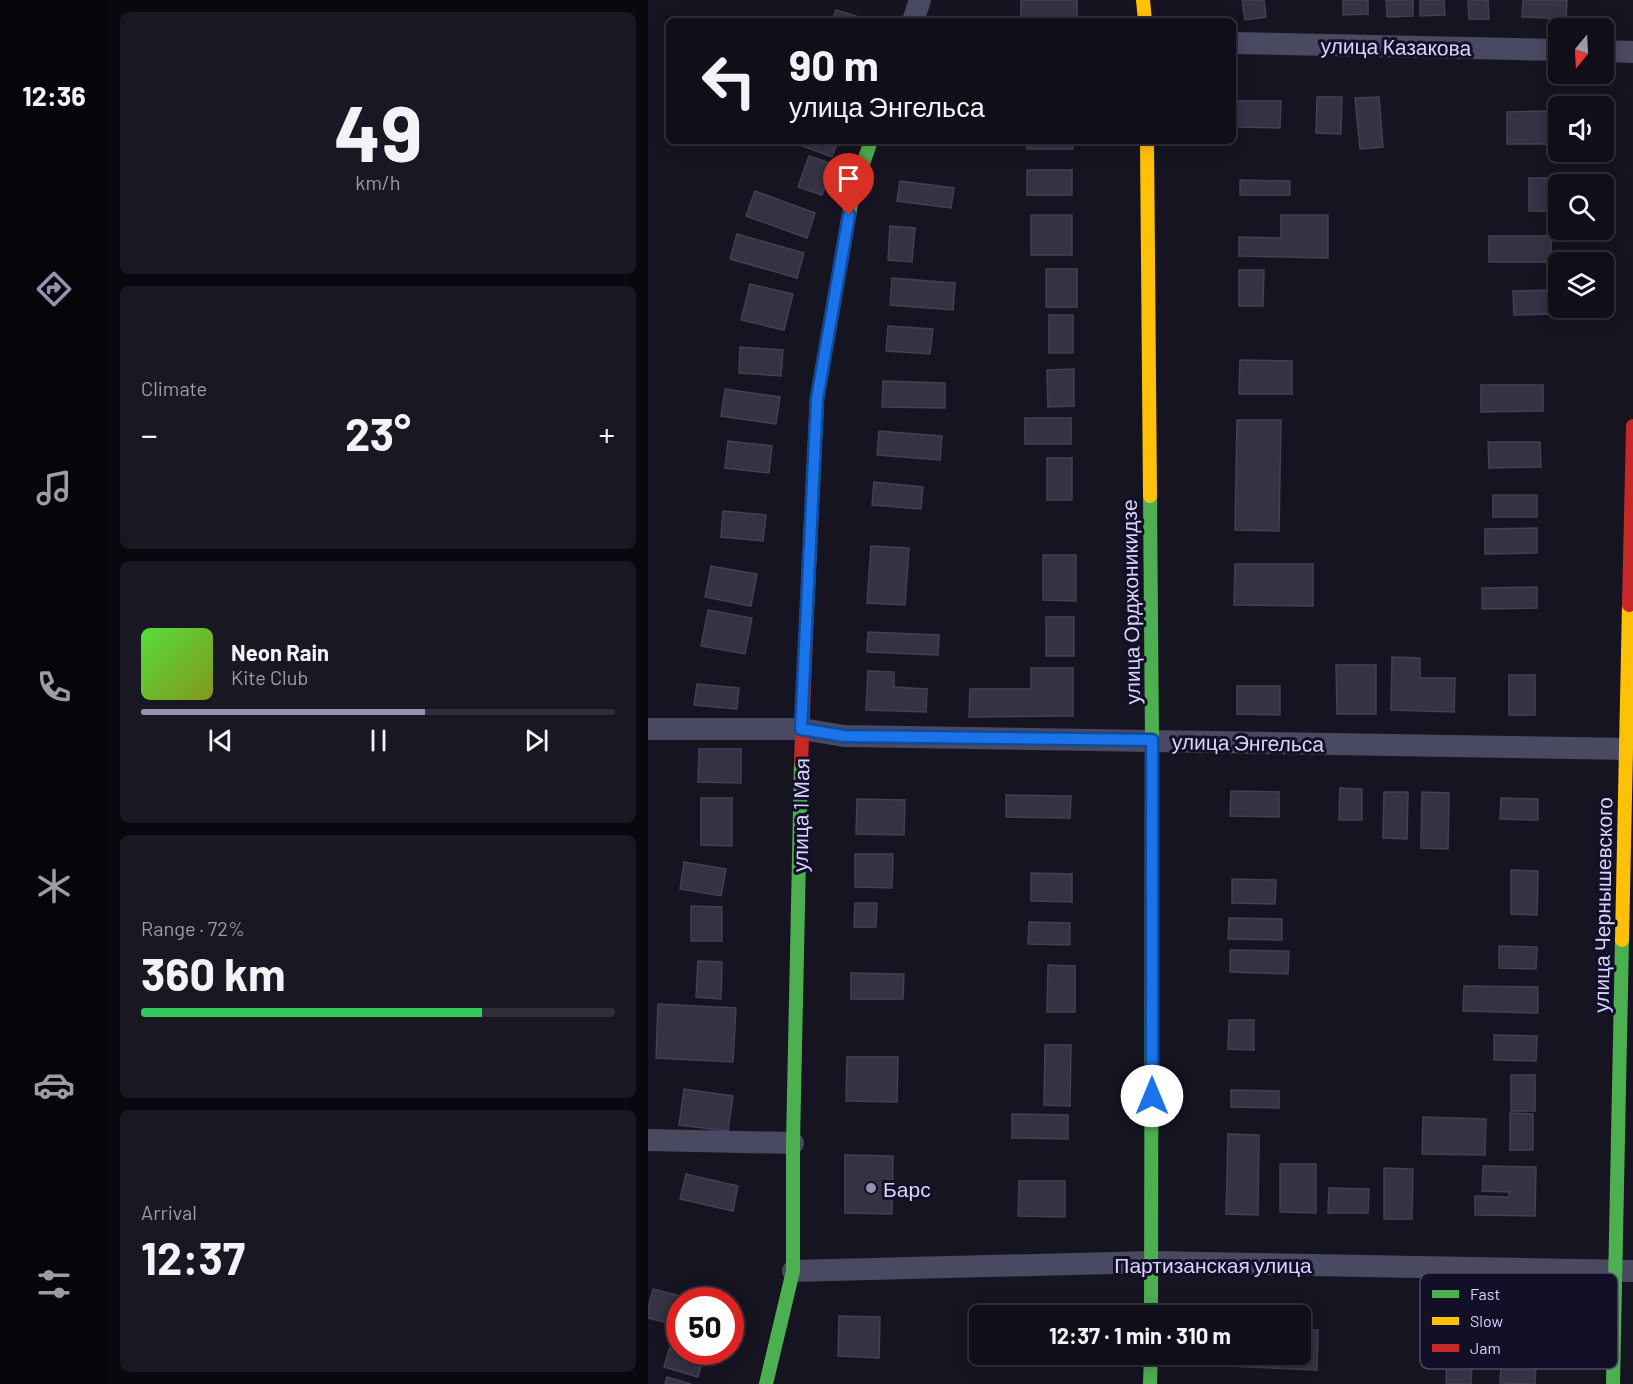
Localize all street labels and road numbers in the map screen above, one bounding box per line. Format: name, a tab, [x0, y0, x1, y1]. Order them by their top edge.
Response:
street label: улица Казакова	[1320, 32, 1472, 60]
street label: улица Орджоникидзе	[1116, 499, 1144, 705]
street label: улица Энгельса	[1172, 728, 1325, 756]
street label: улица 1 Мая	[787, 758, 813, 872]
street label: улица Чернышевского	[1588, 797, 1616, 1013]
street label: Партизанская улица	[1114, 1252, 1312, 1277]

